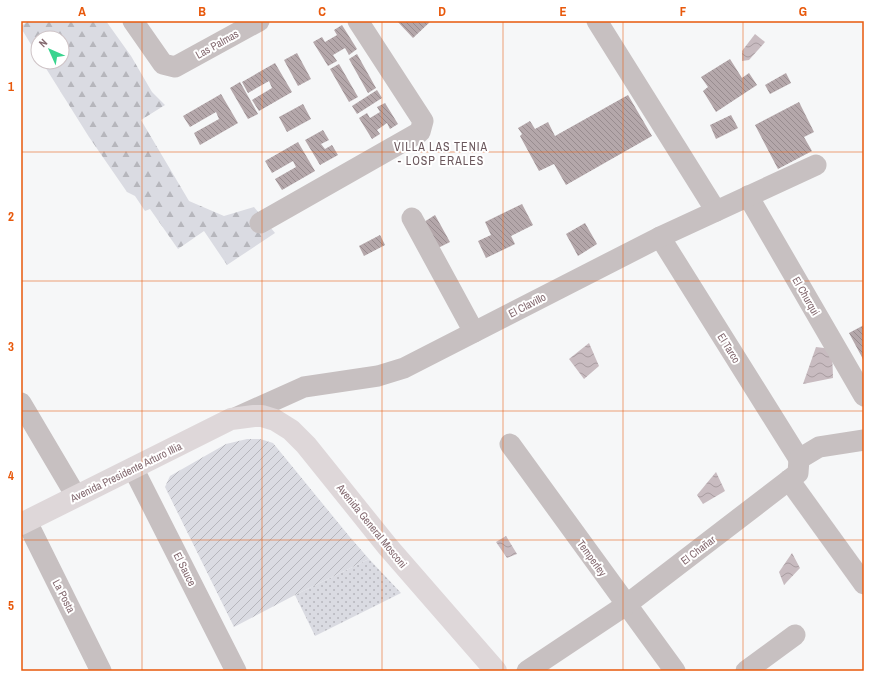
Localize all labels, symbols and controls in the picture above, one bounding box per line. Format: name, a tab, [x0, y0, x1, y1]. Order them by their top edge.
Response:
text: A	[78, 3, 86, 20]
text: B	[198, 3, 206, 20]
text: C	[318, 3, 326, 20]
text: D	[438, 3, 446, 20]
text: E	[559, 3, 567, 20]
text: F	[680, 3, 687, 20]
text: G	[799, 3, 807, 20]
street label: Las Palmas	[193, 26, 241, 62]
north arrow	[30, 30, 70, 70]
text: N	[36, 36, 50, 50]
text: 1	[8, 78, 14, 95]
district label: VILLA LAS TENIA - LOSP ERALES	[394, 139, 488, 169]
text: 2	[8, 208, 14, 225]
street label: El Churqui	[789, 274, 823, 318]
street label: El Clavillo	[506, 290, 548, 320]
street label: El Tarco	[714, 330, 744, 366]
text: 3	[8, 338, 14, 355]
street label: Avenida Presidente Arturo Illia	[67, 439, 184, 506]
text: 4	[8, 467, 14, 484]
street label: Avenida General Mosconi	[333, 480, 410, 571]
street label: El Chañar	[678, 532, 718, 568]
street label: Temperley	[574, 537, 610, 579]
street label: El Sauce	[171, 550, 199, 588]
street label: La Posta	[50, 577, 78, 615]
text: 5	[8, 597, 14, 614]

